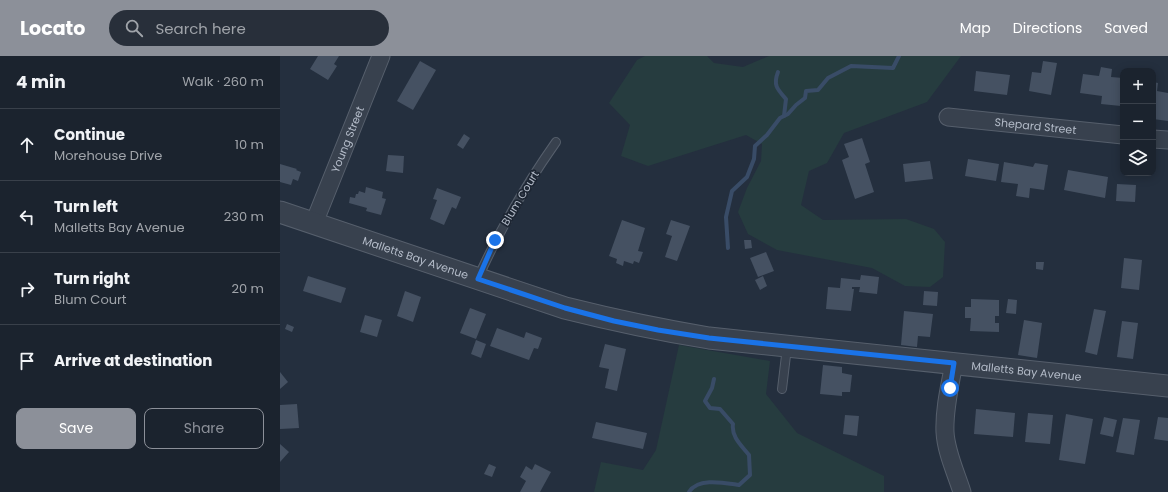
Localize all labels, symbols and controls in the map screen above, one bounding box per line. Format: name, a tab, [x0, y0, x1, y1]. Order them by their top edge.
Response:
search box	[109, 10, 389, 46]
text: Locato	[20, 15, 85, 42]
icon: search	[123, 17, 145, 39]
text: Search here	[155, 18, 246, 39]
text: Map	[960, 18, 991, 38]
text: Directions	[1013, 18, 1082, 38]
text: Saved	[1104, 18, 1148, 38]
map controls	[1120, 68, 1156, 176]
button: +	[1120, 68, 1156, 104]
text: 4 min	[16, 70, 66, 94]
text: Walk · 260 m	[182, 72, 264, 91]
street label: Young Street	[327, 104, 368, 175]
button: −	[1120, 104, 1156, 140]
street label: Shepard Street	[994, 114, 1077, 138]
text: Continue	[54, 124, 125, 145]
icon: ahead	[16, 134, 38, 156]
text: 10 m	[235, 135, 264, 154]
button: layers	[1120, 140, 1156, 176]
text: Morehouse Drive	[54, 146, 162, 165]
street label: Blum Court	[497, 168, 543, 228]
text: Turn left	[54, 196, 118, 217]
icon: left	[16, 206, 38, 228]
text: 230 m	[224, 207, 264, 226]
text: Malletts Bay Avenue	[54, 218, 185, 237]
route end	[486, 231, 504, 249]
street label: Malletts Bay Avenue	[361, 232, 471, 283]
text: Turn right	[54, 268, 130, 289]
icon: right	[16, 278, 38, 300]
text: 20 m	[231, 279, 264, 298]
text: Blum Court	[54, 290, 127, 309]
icon: arrive	[16, 350, 38, 372]
text: Arrive at destination	[54, 350, 212, 371]
street label: Malletts Bay Avenue	[971, 357, 1082, 385]
route start	[941, 379, 959, 397]
button: Save	[16, 408, 136, 449]
button: Share	[144, 408, 264, 449]

